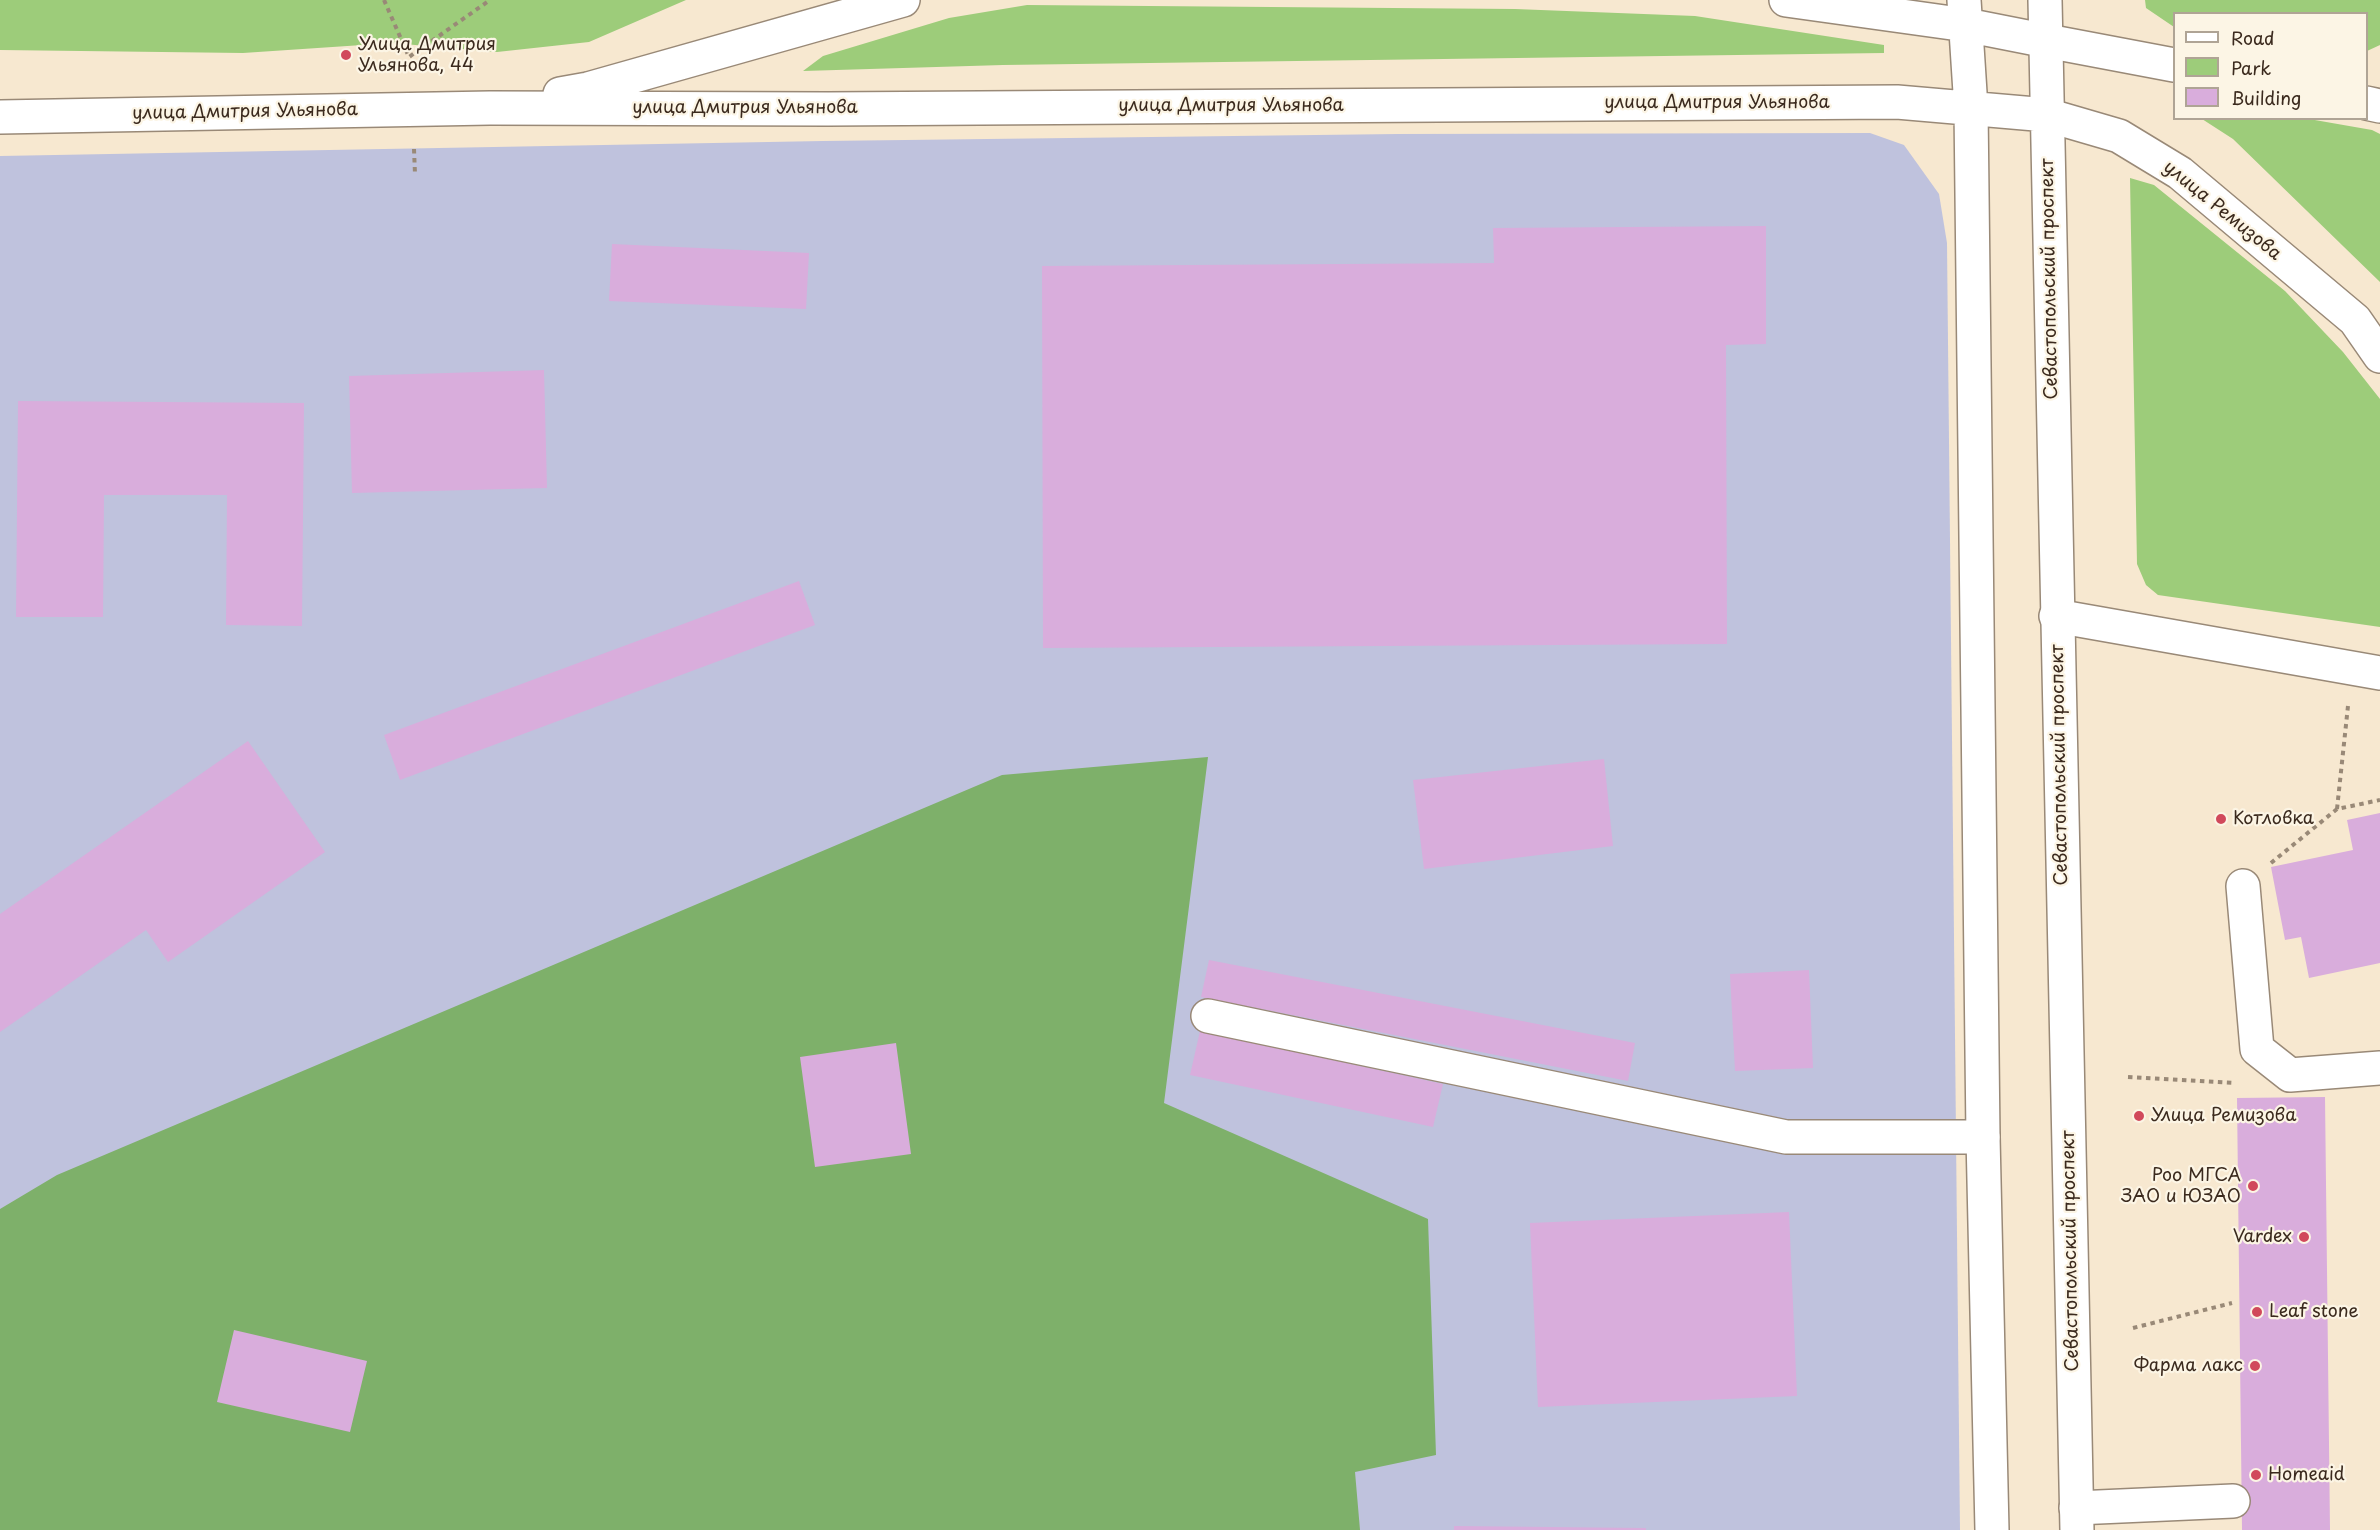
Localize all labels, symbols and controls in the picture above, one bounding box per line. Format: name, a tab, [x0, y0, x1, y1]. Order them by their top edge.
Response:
legend	[2173, 12, 2368, 120]
text: Road	[2231, 24, 2275, 51]
place label: Улица Дмитрия Ульянова, 44	[358, 34, 496, 76]
marker: Улица Дмитрия Ульянова, 44	[339, 48, 353, 62]
text: Park	[2231, 54, 2271, 81]
text: Building	[2231, 84, 2301, 111]
street label: улица Дмитрия Ульянова	[1604, 92, 1830, 114]
street label: улица Дмитрия Ульянова	[1118, 95, 1344, 117]
street label: улица Дмитрия Ульянова	[632, 97, 858, 119]
street label: улица Дмитрия Ульянова	[132, 99, 358, 125]
street label: улица Ремизова	[2159, 157, 2285, 265]
street label: Севастопольский проспект	[2037, 158, 2063, 400]
street label: Севастопольский проспект	[2047, 644, 2073, 886]
place label: Котловка	[2233, 808, 2314, 830]
marker: Котловка	[2214, 812, 2228, 826]
place label: Улица Ремизова	[2151, 1105, 2296, 1127]
marker: Улица Ремизова	[2132, 1109, 2146, 1123]
street label: Севастопольский проспект	[2058, 1130, 2084, 1372]
place label: Роо МГСА ЗАО и ЮЗАО	[2121, 1165, 2241, 1208]
marker: Роо МГСА ЗАО и ЮЗАО	[2246, 1179, 2260, 1193]
place label: Vardex	[2233, 1226, 2292, 1248]
marker: Vardex	[2297, 1230, 2311, 1244]
place label: Leaf stone	[2269, 1301, 2359, 1323]
marker: Leaf stone	[2250, 1305, 2264, 1319]
place label: Фарма лакс	[2134, 1355, 2243, 1377]
marker: Фарма лакс	[2248, 1359, 2262, 1373]
place label: Homeaid	[2268, 1464, 2345, 1486]
marker: Homeaid	[2249, 1468, 2263, 1482]

